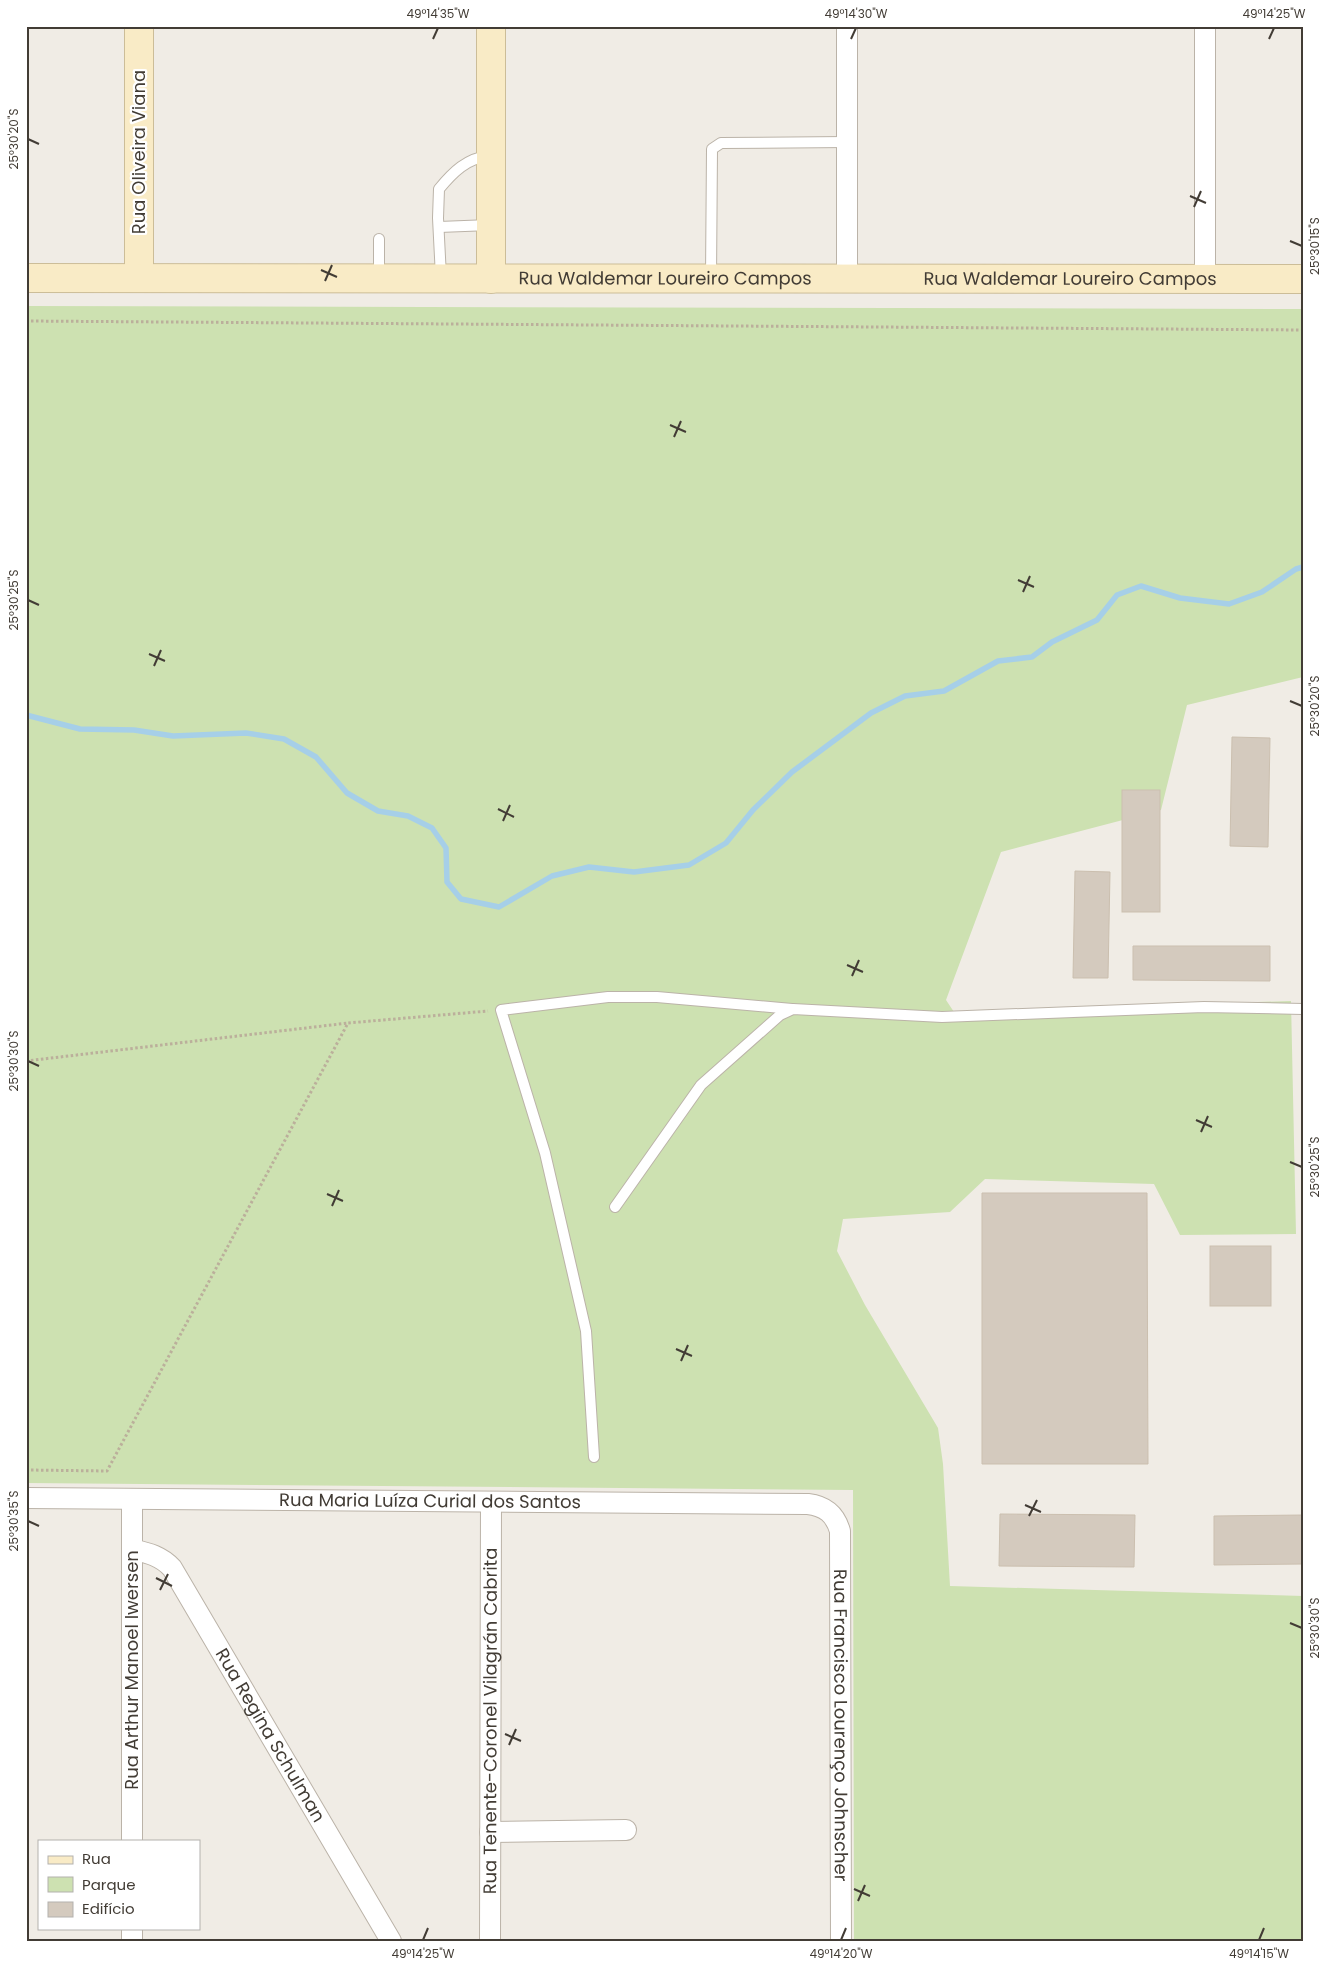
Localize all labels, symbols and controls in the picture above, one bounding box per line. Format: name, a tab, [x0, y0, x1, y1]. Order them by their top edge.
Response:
text: 49°14'35"W	[406, 5, 470, 22]
text: 49°14'30"W	[824, 5, 888, 22]
text: 49°14'25"W	[1243, 5, 1306, 22]
street label: Rua Oliveira Viana	[126, 70, 151, 234]
text: 25°30'20"S	[5, 109, 22, 169]
text: 25°30'15"S	[1306, 217, 1323, 275]
street label: Rua Waldemar Loureiro Campos	[518, 265, 812, 291]
street label: Rua Waldemar Loureiro Campos	[923, 266, 1217, 291]
text: 25°30'25"S	[5, 570, 22, 630]
text: 25°30'20"S	[1306, 676, 1323, 736]
text: 25°30'30"S	[5, 1030, 22, 1092]
text: 25°30'25"S	[1306, 1137, 1323, 1197]
street label: Rua Maria Luíza Curial dos Santos	[279, 1487, 581, 1514]
text: 25°30'35"S	[5, 1490, 22, 1552]
street label: Rua Tenente-Coronel Vilagrán Cabrita	[477, 1548, 503, 1894]
street label: Rua Arthur Manoel Iwersen	[119, 1550, 144, 1790]
street label: Rua Francisco Lourenço Johnscher	[828, 1569, 854, 1882]
text: 25°30'30"S	[1306, 1597, 1323, 1659]
street label: Rua Regina Schulman	[210, 1643, 332, 1827]
legend	[38, 1840, 200, 1930]
text: Rua	[82, 1848, 111, 1869]
text: Parque	[82, 1874, 135, 1895]
text: Edifício	[82, 1898, 135, 1919]
text: 49°14'25"W	[392, 1945, 455, 1962]
text: 49°14'20"W	[810, 1945, 873, 1962]
text: 49°14'15"W	[1229, 1945, 1289, 1962]

